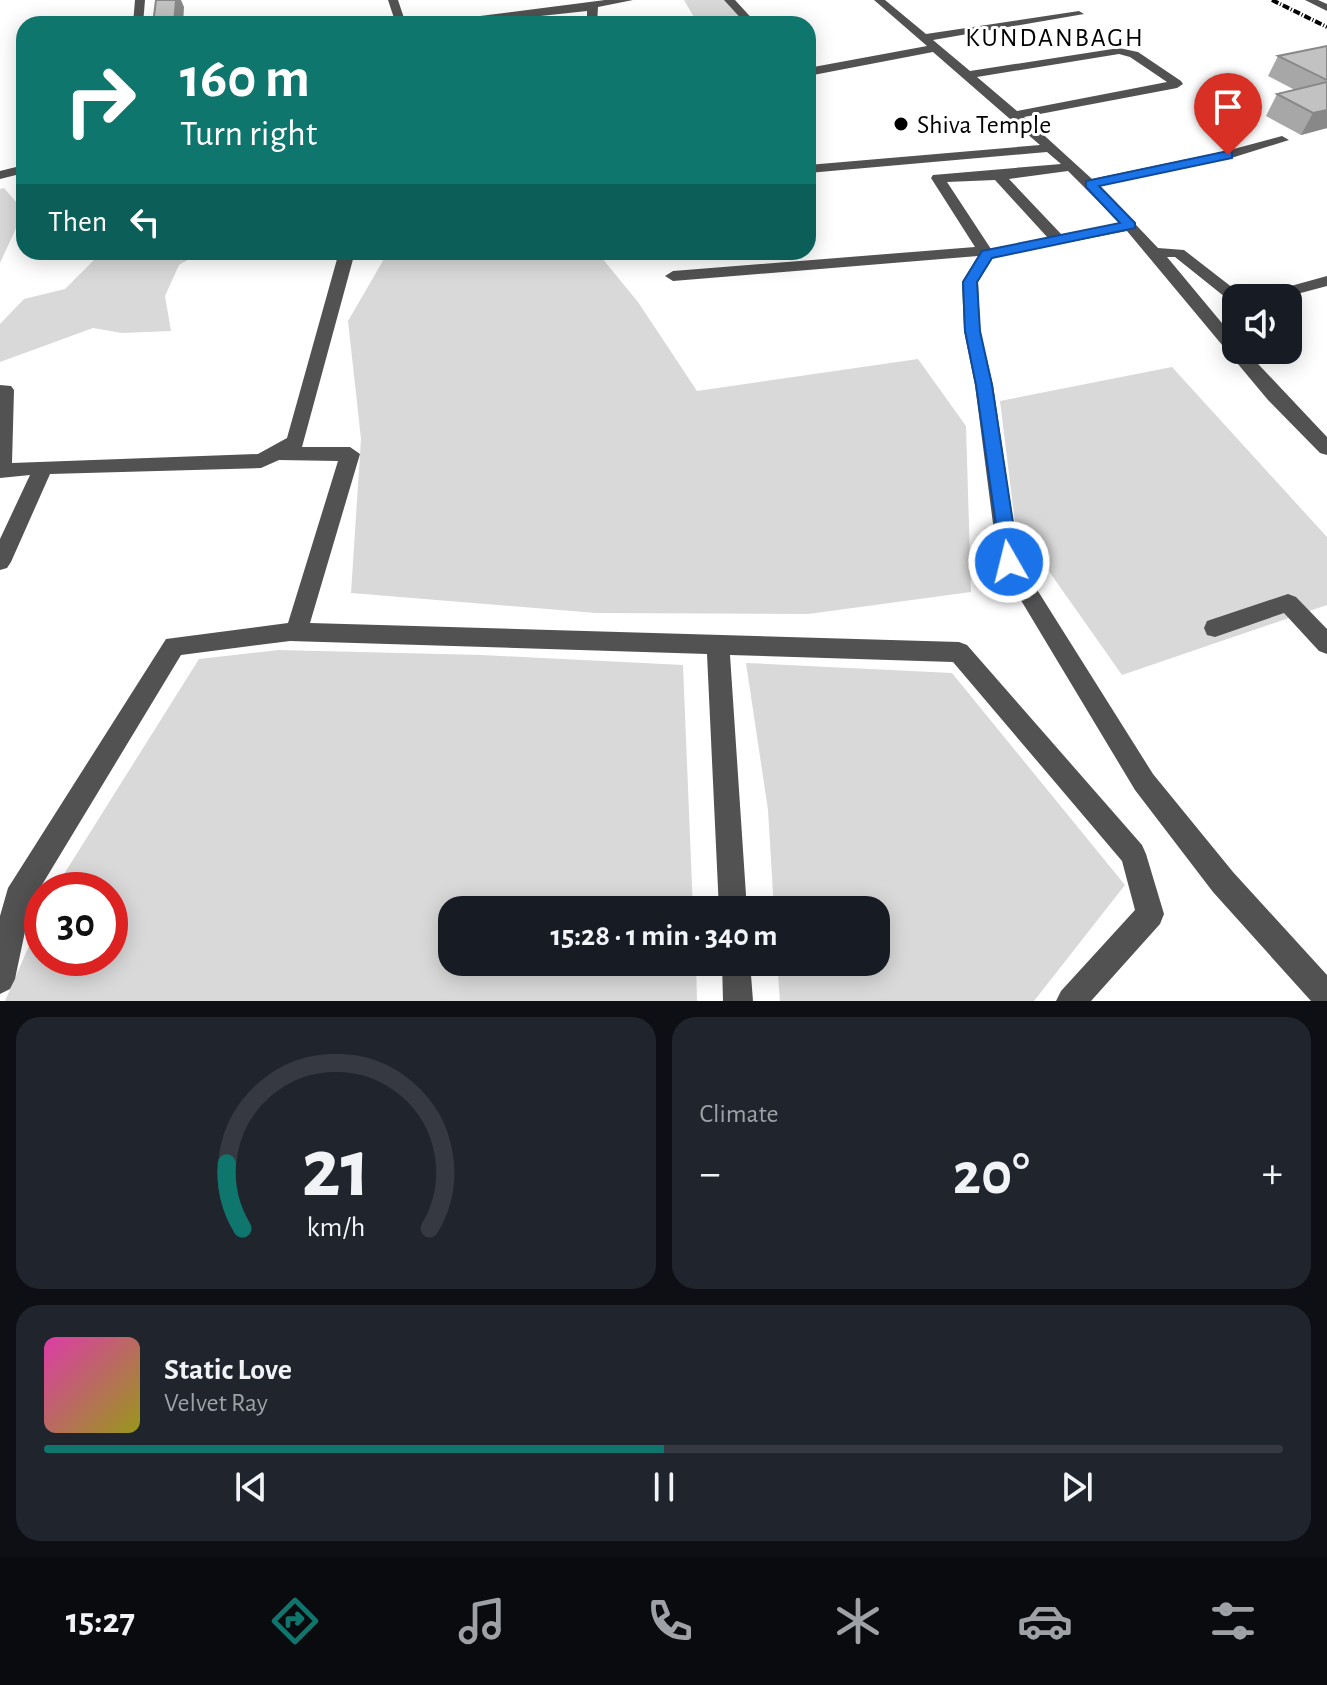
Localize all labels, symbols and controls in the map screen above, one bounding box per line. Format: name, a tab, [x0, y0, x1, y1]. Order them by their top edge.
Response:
district label: KUNDANBAGH	[965, 25, 1145, 51]
icon: right	[48, 48, 152, 152]
text: 160 m	[180, 51, 310, 107]
pin	[1194, 73, 1262, 155]
icon: arrive	[1206, 85, 1250, 129]
place label: Shiva Temple	[917, 112, 1051, 138]
marker: Shiva Temple	[892, 115, 910, 133]
text: Turn right	[180, 116, 317, 152]
icon: left	[123, 200, 167, 244]
text: Then	[48, 207, 107, 237]
map controls	[1222, 284, 1302, 364]
button: sound	[1222, 284, 1302, 364]
position arrow	[967, 520, 1051, 604]
speed limit sign: 30	[24, 872, 128, 976]
text: 15:28 · 1 min · 340 m	[550, 921, 778, 951]
text: Climate	[700, 1101, 778, 1127]
text: 21	[301, 1128, 370, 1212]
text: 20°	[953, 1145, 1030, 1205]
text: −	[700, 1152, 721, 1196]
text: +	[1262, 1152, 1283, 1196]
text: km/h	[306, 1213, 365, 1242]
text: Static Love	[164, 1355, 292, 1385]
text: Velvet Ray	[164, 1390, 268, 1416]
icon: previous	[229, 1465, 273, 1509]
icon: pause	[642, 1465, 686, 1509]
icon: next	[1055, 1465, 1099, 1509]
icon: directions	[267, 1593, 323, 1649]
icon: music	[454, 1593, 510, 1649]
icon: phone	[642, 1593, 698, 1649]
icon: climate	[830, 1593, 886, 1649]
icon: car	[1017, 1593, 1073, 1649]
icon: filters	[1205, 1593, 1261, 1649]
text: 15:27	[66, 1603, 135, 1639]

